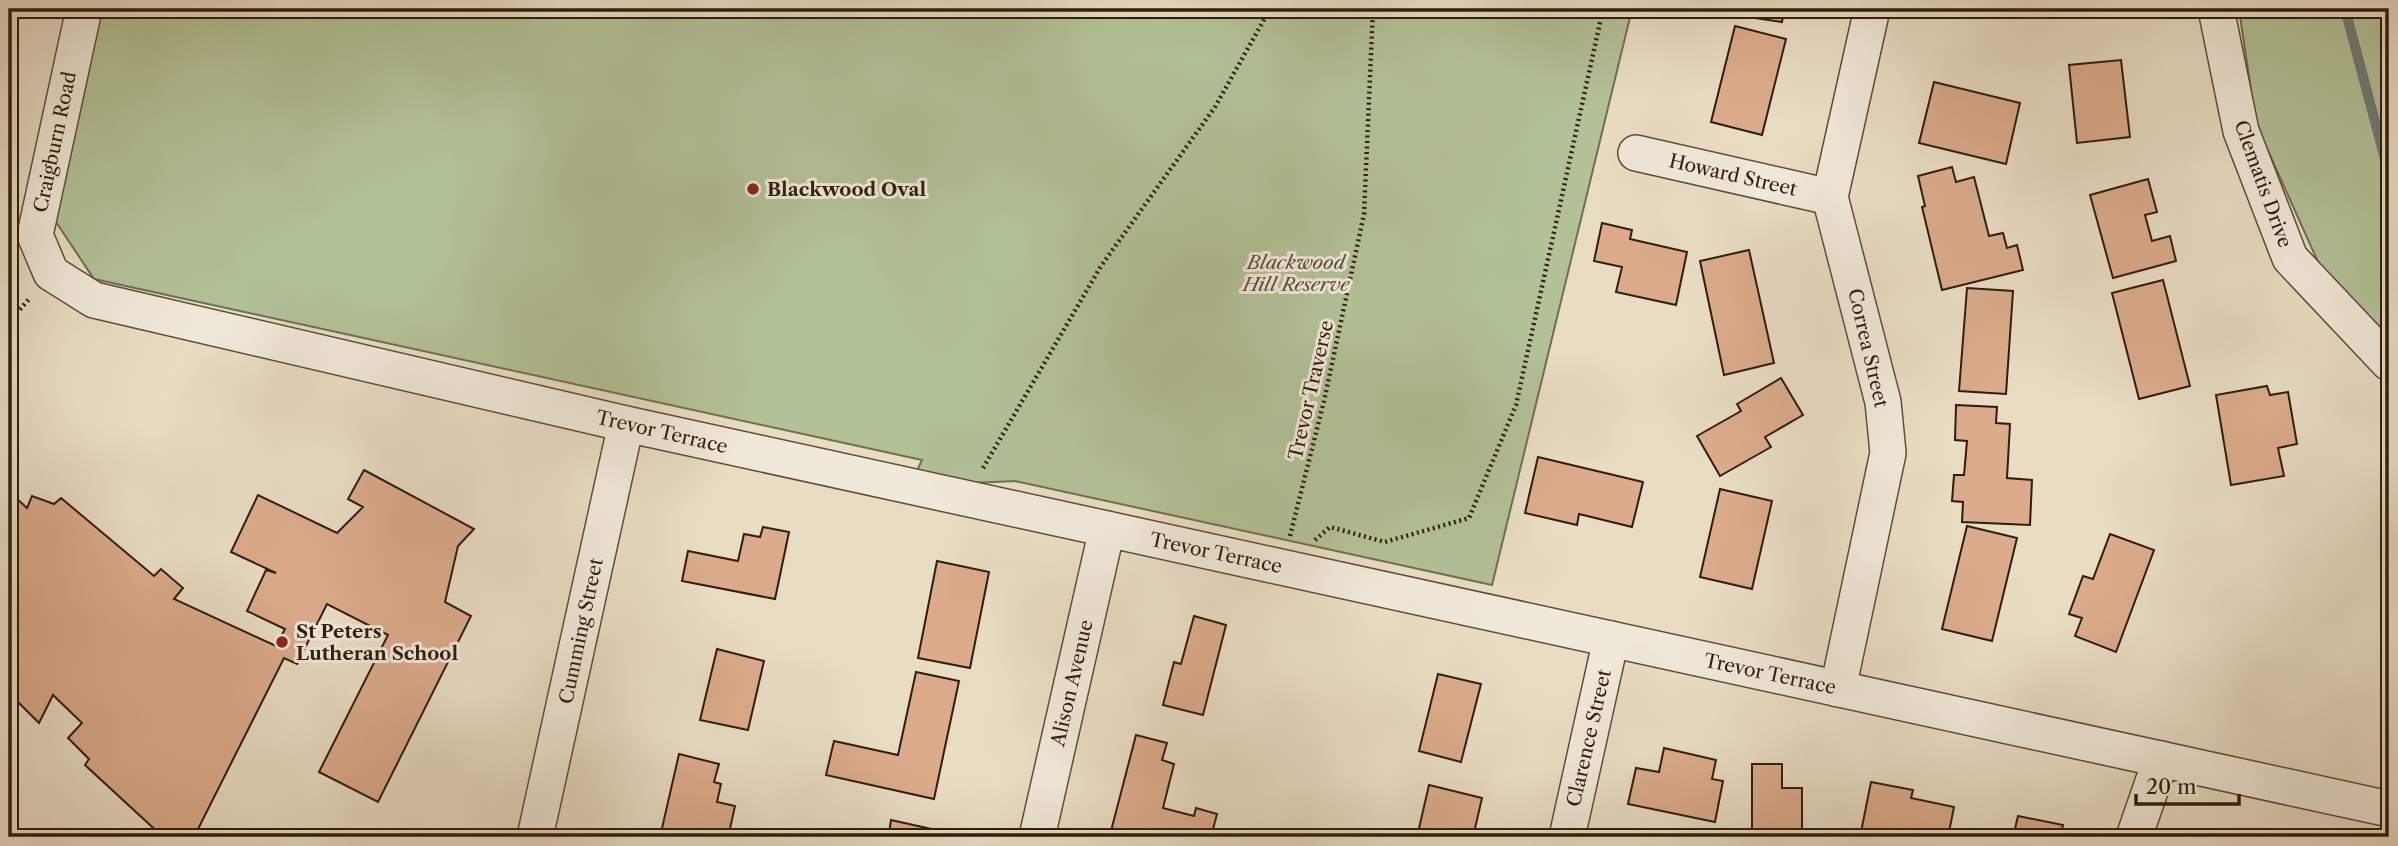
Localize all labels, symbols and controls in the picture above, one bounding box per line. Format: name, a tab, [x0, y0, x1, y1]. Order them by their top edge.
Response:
street label: Craigburn Road	[29, 69, 81, 215]
street label: Clematis Drive	[2229, 117, 2297, 251]
street label: Howard Street	[1667, 149, 1799, 201]
place label: Blackwood Oval	[767, 178, 927, 201]
marker: Blackwood Oval	[745, 181, 761, 197]
park label: Blackwood Hill Reserve	[1241, 251, 1350, 296]
street label: Correa Street	[1843, 286, 1893, 410]
street label: Trevor Traverse	[1284, 318, 1338, 462]
street label: Trevor Terrace	[594, 406, 730, 458]
street label: Trevor Terrace	[1148, 528, 1284, 578]
street label: Cumming Street	[554, 556, 608, 706]
street label: Alison Avenue	[1046, 617, 1098, 749]
place label: St Peters Lutheran School	[296, 620, 458, 665]
marker: St Peters Lutheran School	[274, 634, 290, 650]
street label: Trevor Terrace	[1702, 649, 1838, 699]
street label: Clarence Street	[1562, 667, 1616, 809]
scale bar	[2136, 762, 2239, 806]
text: 20 m	[2146, 774, 2197, 799]

